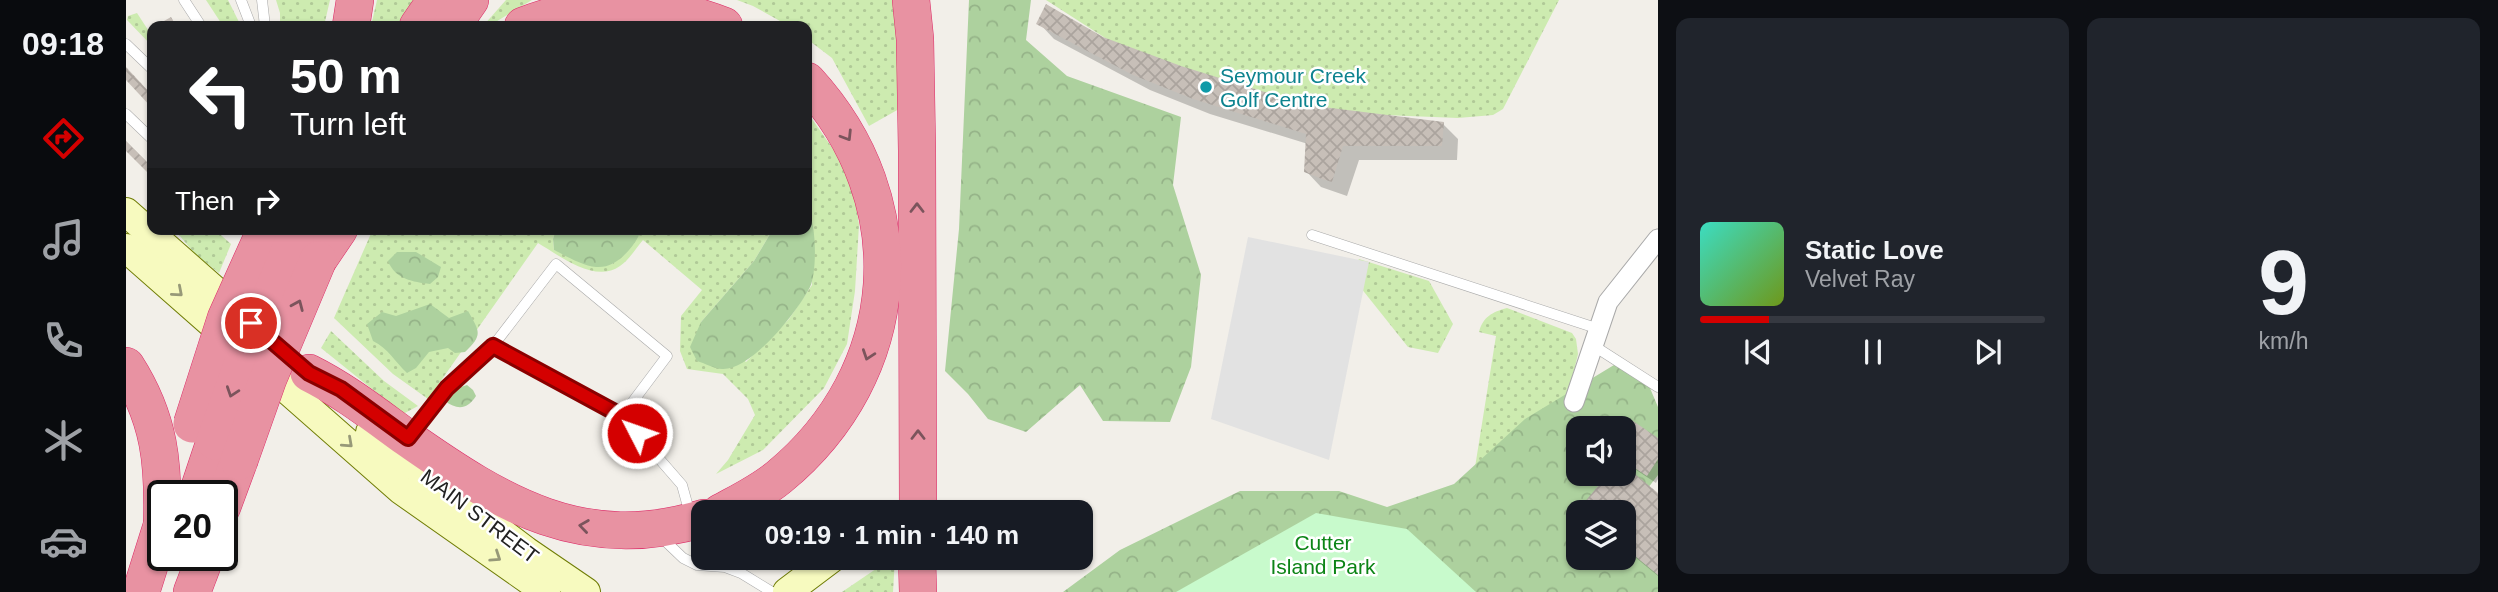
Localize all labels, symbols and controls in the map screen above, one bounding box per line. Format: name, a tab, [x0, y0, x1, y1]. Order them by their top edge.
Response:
text: 09:18	[22, 26, 104, 62]
icon: left	[175, 49, 266, 140]
text: 50 m	[290, 49, 402, 103]
place label: Seymour Creek Golf Centre	[1220, 64, 1366, 111]
marker: Seymour Creek Golf Centre	[1198, 79, 1214, 95]
text: Turn left	[290, 106, 406, 142]
icon: directions	[39, 114, 88, 163]
one-way arrow	[839, 128, 852, 141]
icon: right	[248, 182, 286, 220]
text: Then	[175, 186, 234, 216]
one-way arrow	[909, 202, 925, 213]
icon: music	[39, 215, 88, 264]
text: 9	[2258, 232, 2309, 333]
text: Static Love	[1805, 235, 1944, 265]
text: Velvet Ray	[1805, 266, 1915, 292]
one-way arrow	[170, 284, 183, 296]
pin	[221, 293, 281, 353]
one-way arrow	[290, 300, 304, 312]
icon: arrive	[232, 304, 270, 342]
icon: phone	[39, 316, 88, 365]
text: km/h	[2259, 328, 2308, 354]
icon: previous	[1739, 333, 1777, 371]
icon: pause	[1854, 333, 1892, 371]
icon: next	[1969, 333, 2007, 371]
one-way arrow	[862, 348, 876, 360]
one-way arrow	[226, 386, 240, 398]
position arrow	[600, 396, 674, 470]
icon: climate	[39, 416, 88, 465]
map controls	[1566, 416, 1636, 570]
button: sound	[1566, 416, 1636, 486]
one-way arrow	[910, 430, 926, 440]
one-way arrow	[340, 435, 353, 447]
street label: MAIN STREET	[417, 464, 543, 568]
speed limit sign: 20	[147, 480, 238, 571]
button: layers	[1566, 500, 1636, 570]
icon: car	[39, 517, 88, 566]
one-way arrow	[578, 519, 590, 534]
text: 09:19 · 1 min · 140 m	[765, 520, 1019, 550]
park label: Cutter Island Park	[1270, 531, 1376, 578]
one-way arrow	[488, 549, 501, 561]

